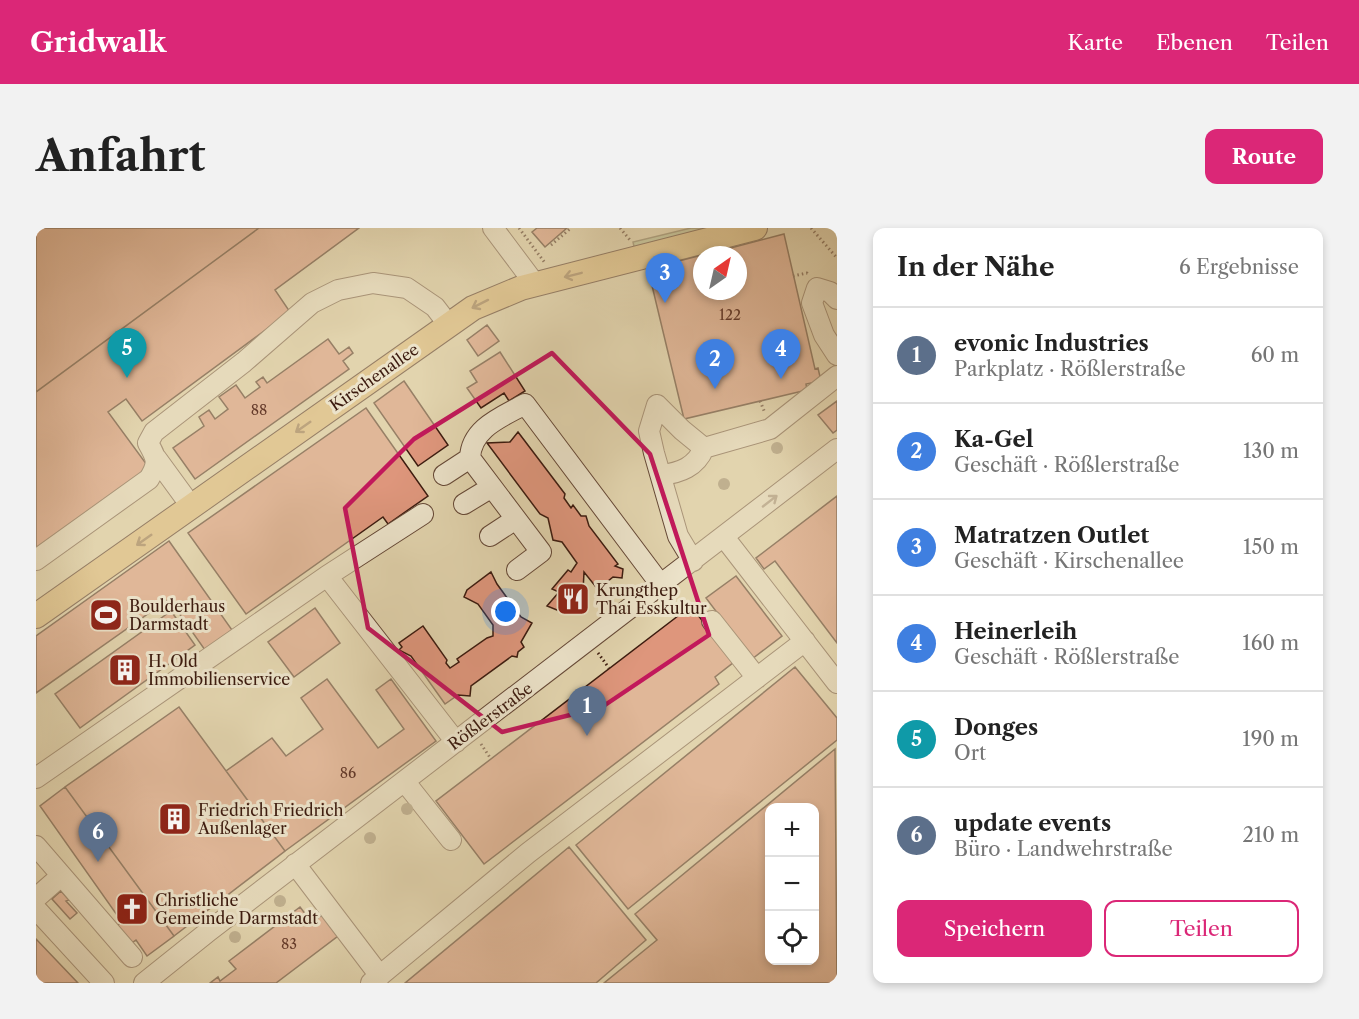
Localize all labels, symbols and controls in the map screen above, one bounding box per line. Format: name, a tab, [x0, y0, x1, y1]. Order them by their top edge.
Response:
text: Gridwalk	[30, 25, 166, 59]
text: Karte	[1068, 30, 1123, 55]
text: Ebenen	[1156, 30, 1233, 55]
text: Teilen	[1266, 30, 1329, 55]
button: Route	[1205, 129, 1323, 184]
text: Anfahrt	[36, 130, 205, 182]
north arrow	[693, 246, 747, 300]
text: In der Nähe	[897, 251, 1054, 283]
pin: 3	[646, 254, 684, 303]
text: 6 Ergebnisse	[1179, 255, 1299, 279]
one-way arrow	[564, 269, 583, 281]
one-way arrow	[472, 299, 490, 311]
house number: 122	[719, 306, 741, 324]
pin: 5	[108, 328, 146, 378]
pin: 4	[762, 330, 800, 379]
text: evonic Industries	[954, 330, 1149, 357]
street label: Kirschenallee	[326, 339, 422, 415]
pin: 2	[696, 340, 734, 389]
text: 1	[912, 343, 921, 367]
text: 60 m	[1251, 343, 1299, 367]
text: Parkplatz · Rößlerstraße	[954, 357, 1186, 381]
house number: 88	[251, 401, 267, 419]
one-way arrow	[295, 421, 311, 433]
text: Ka-Gel	[954, 426, 1034, 453]
text: 2	[911, 439, 922, 463]
text: 130 m	[1243, 439, 1299, 463]
text: Geschäft · Rößlerstraße	[954, 453, 1179, 477]
one-way arrow	[761, 494, 777, 507]
text: Matratzen Outlet	[954, 522, 1149, 549]
one-way arrow	[136, 534, 152, 546]
text: 3	[911, 535, 922, 559]
text: 150 m	[1243, 535, 1299, 559]
text: Geschäft · Kirschenallee	[954, 549, 1184, 573]
place label: Krungthep Thai Esskultur	[596, 580, 707, 618]
restaurant icon: Krungthep Thai Esskultur	[555, 581, 591, 617]
place label: Boulderhaus Darmstadt	[129, 596, 225, 634]
sports icon: Boulderhaus Darmstadt	[88, 597, 124, 633]
your location	[491, 597, 520, 626]
text: Heinerleih	[954, 618, 1077, 645]
text: 4	[911, 631, 922, 655]
text: 160 m	[1242, 631, 1299, 655]
text: Geschäft · Rößlerstraße	[954, 645, 1179, 669]
place label: H. Old Immobilienservice	[148, 651, 290, 689]
building icon: H. Old Immobilienservice	[107, 652, 143, 688]
street label: Rößlerstraße	[444, 678, 536, 754]
pin: 1	[568, 686, 606, 736]
text: Donges	[954, 714, 1038, 741]
text: 5	[911, 727, 922, 751]
text: 190 m	[1242, 727, 1299, 751]
text: Ort	[954, 741, 986, 765]
house number: 86	[340, 764, 356, 782]
place label: Friedrich Friedrich Außenlager	[197, 800, 344, 838]
building icon: Friedrich Friedrich Außenlager	[157, 801, 193, 837]
map controls	[765, 803, 819, 965]
button: +	[765, 803, 819, 857]
text: update events	[954, 810, 1111, 837]
pin: 6	[78, 812, 118, 862]
text: 6	[911, 823, 922, 847]
text: 210 m	[1242, 823, 1299, 847]
text: Büro · Landwehrstraße	[954, 837, 1173, 861]
button: −	[765, 857, 819, 911]
place label: Christliche Gemeinde Darmstadt	[155, 890, 318, 928]
church icon: Christliche Gemeinde Darmstadt	[114, 891, 150, 927]
button: Speichern	[897, 900, 1092, 957]
button: Teilen	[1104, 900, 1299, 957]
button: locate	[765, 911, 819, 965]
house number: 83	[281, 935, 297, 953]

